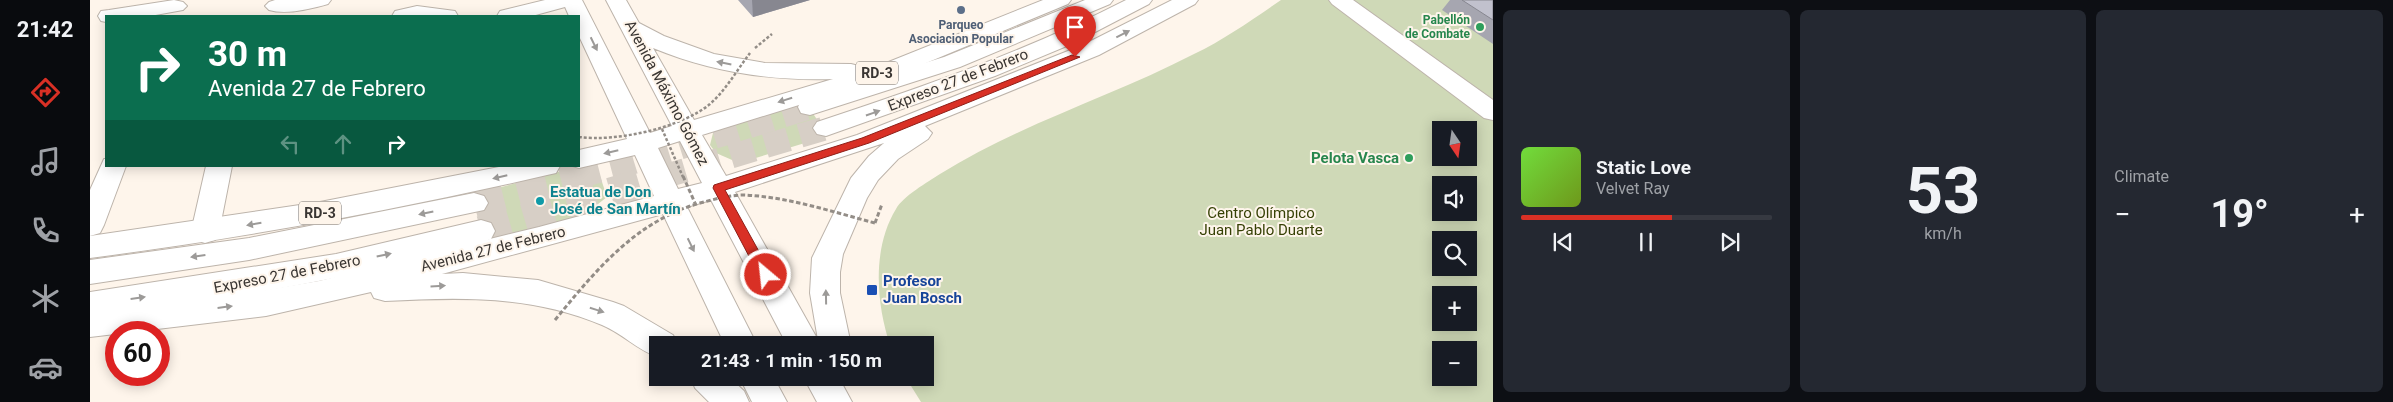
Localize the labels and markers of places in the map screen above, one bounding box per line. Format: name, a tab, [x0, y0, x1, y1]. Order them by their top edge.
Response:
marker: Parqueo Asociacion Popular	[955, 4, 967, 16]
pin	[1054, 6, 1096, 57]
place label: Pabellón de Combate	[1405, 13, 1471, 41]
place label: Parqueo Asociacion Popular	[909, 18, 1014, 46]
marker: Pabellón de Combate	[1474, 21, 1486, 33]
place label: Pelota Vasca	[1311, 149, 1399, 167]
marker: Pelota Vasca	[1403, 152, 1415, 164]
place label: Estatua de Don José de San Martín	[550, 183, 681, 218]
marker: Estatua de Don José de San Martín	[534, 195, 546, 207]
place label: Profesor Juan Bosch	[883, 272, 962, 307]
marker: Profesor Juan Bosch	[865, 283, 879, 297]

